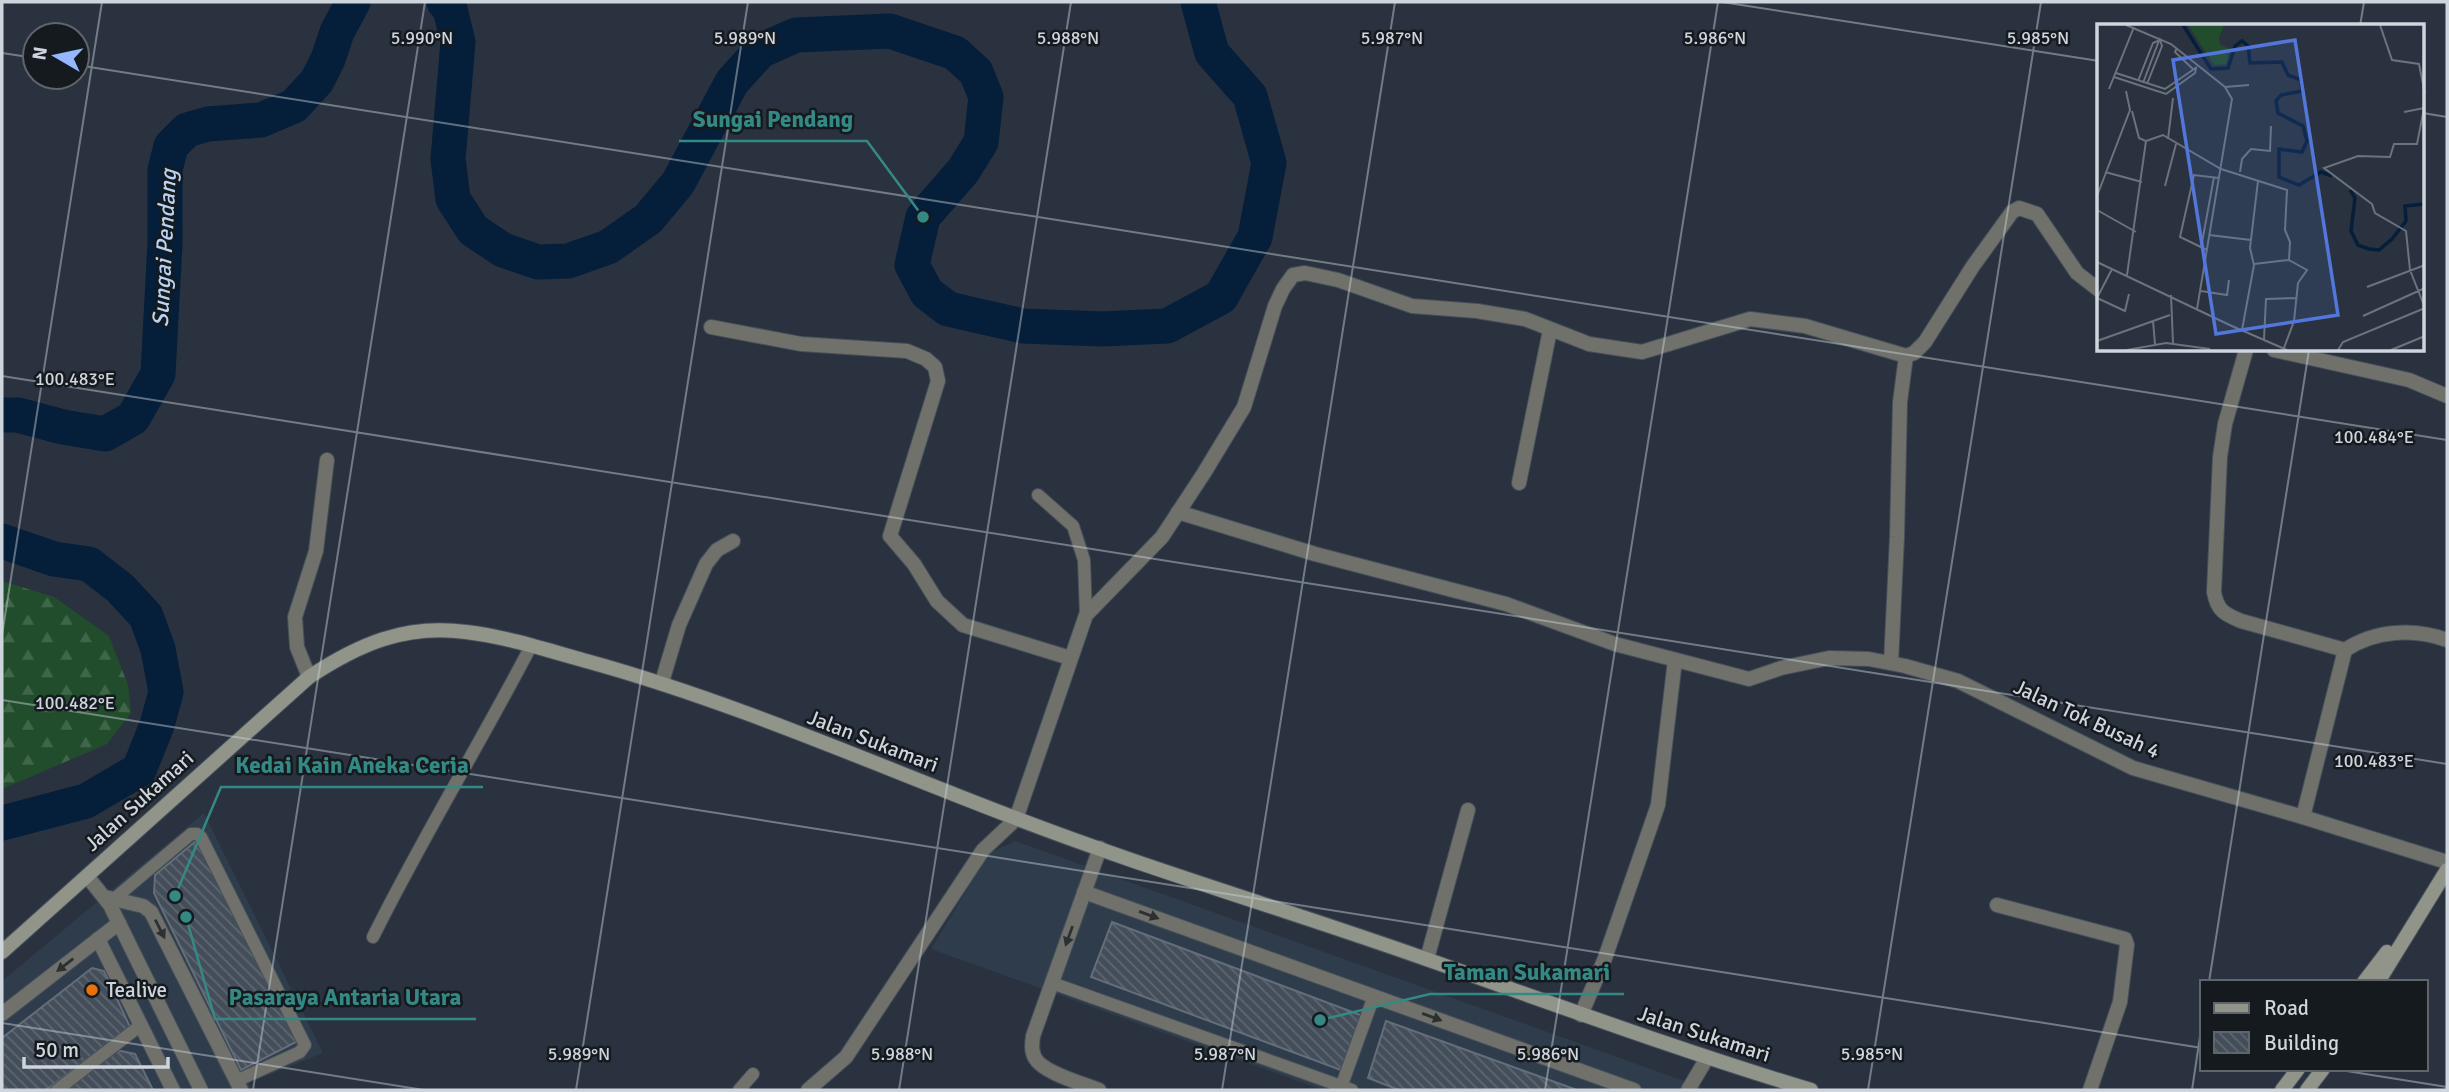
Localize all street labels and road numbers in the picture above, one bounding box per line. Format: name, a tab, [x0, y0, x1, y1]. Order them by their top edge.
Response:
street label: Jalan Tok Busah 4	[2010, 674, 2164, 764]
street label: Jalan Sukamari	[804, 704, 942, 778]
street label: Jalan Sukamari	[79, 745, 199, 857]
street label: Jalan Sukamari	[1634, 1000, 1774, 1068]

